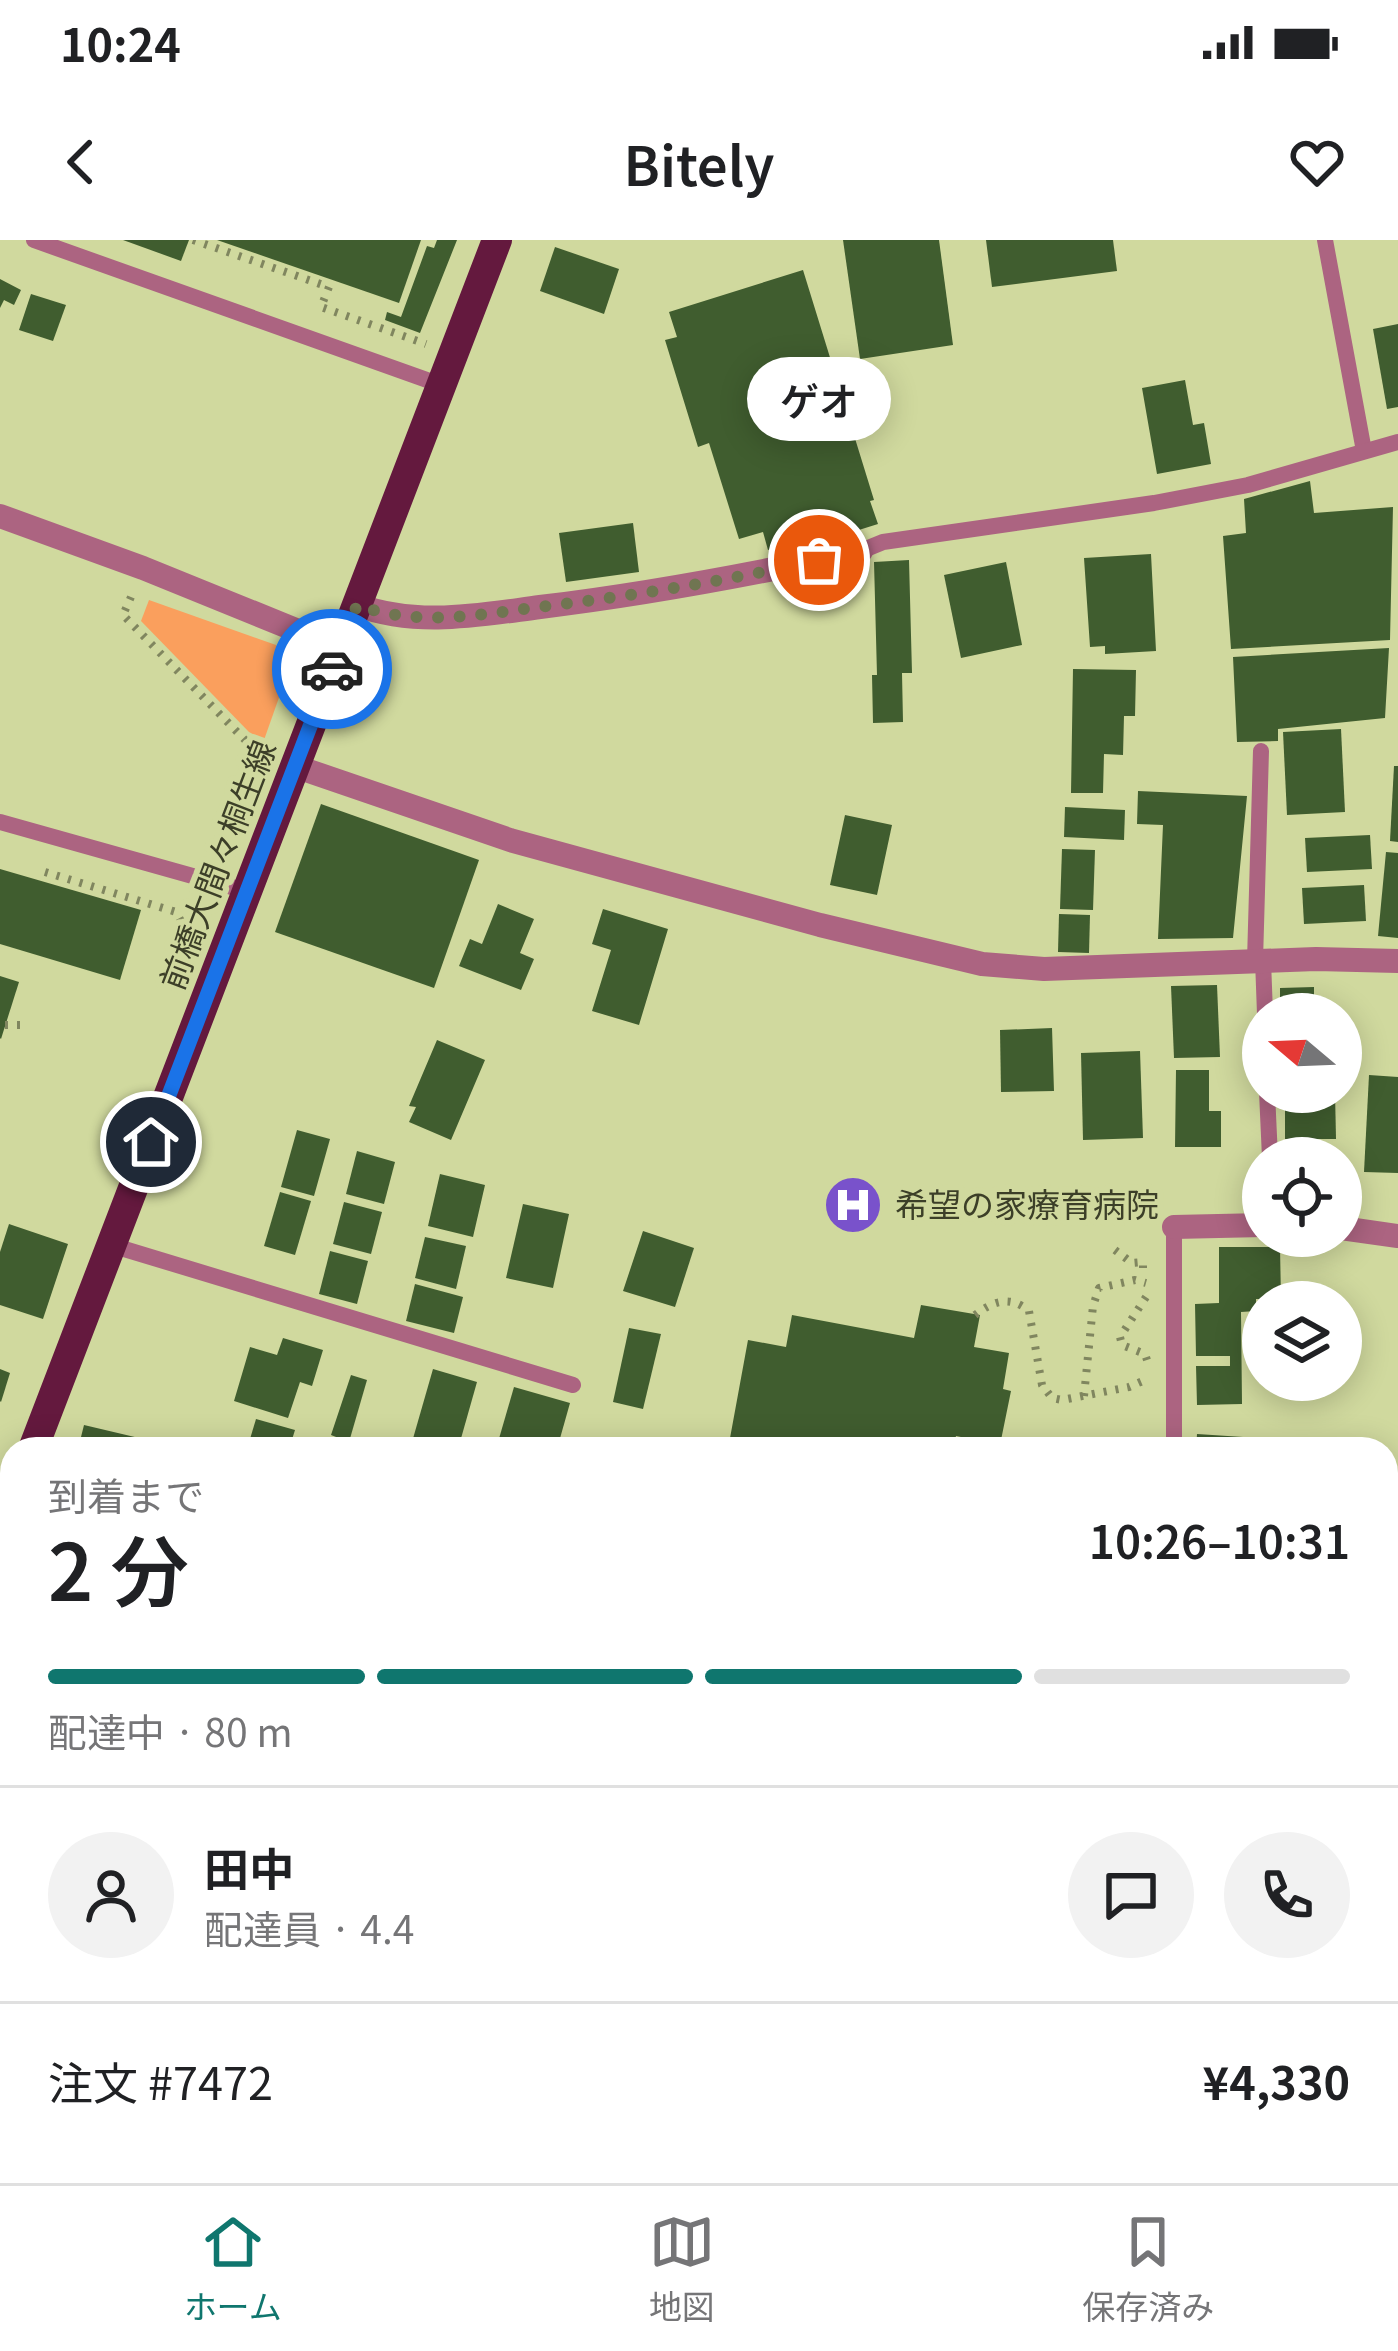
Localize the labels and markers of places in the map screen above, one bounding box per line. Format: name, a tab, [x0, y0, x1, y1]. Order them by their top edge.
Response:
callout: ゲオ	[747, 356, 891, 440]
pin	[768, 509, 870, 611]
pin	[100, 1091, 202, 1193]
hospital icon: 希望の家療育病院	[822, 1174, 884, 1236]
place label: 希望の家療育病院	[895, 1179, 1159, 1227]

